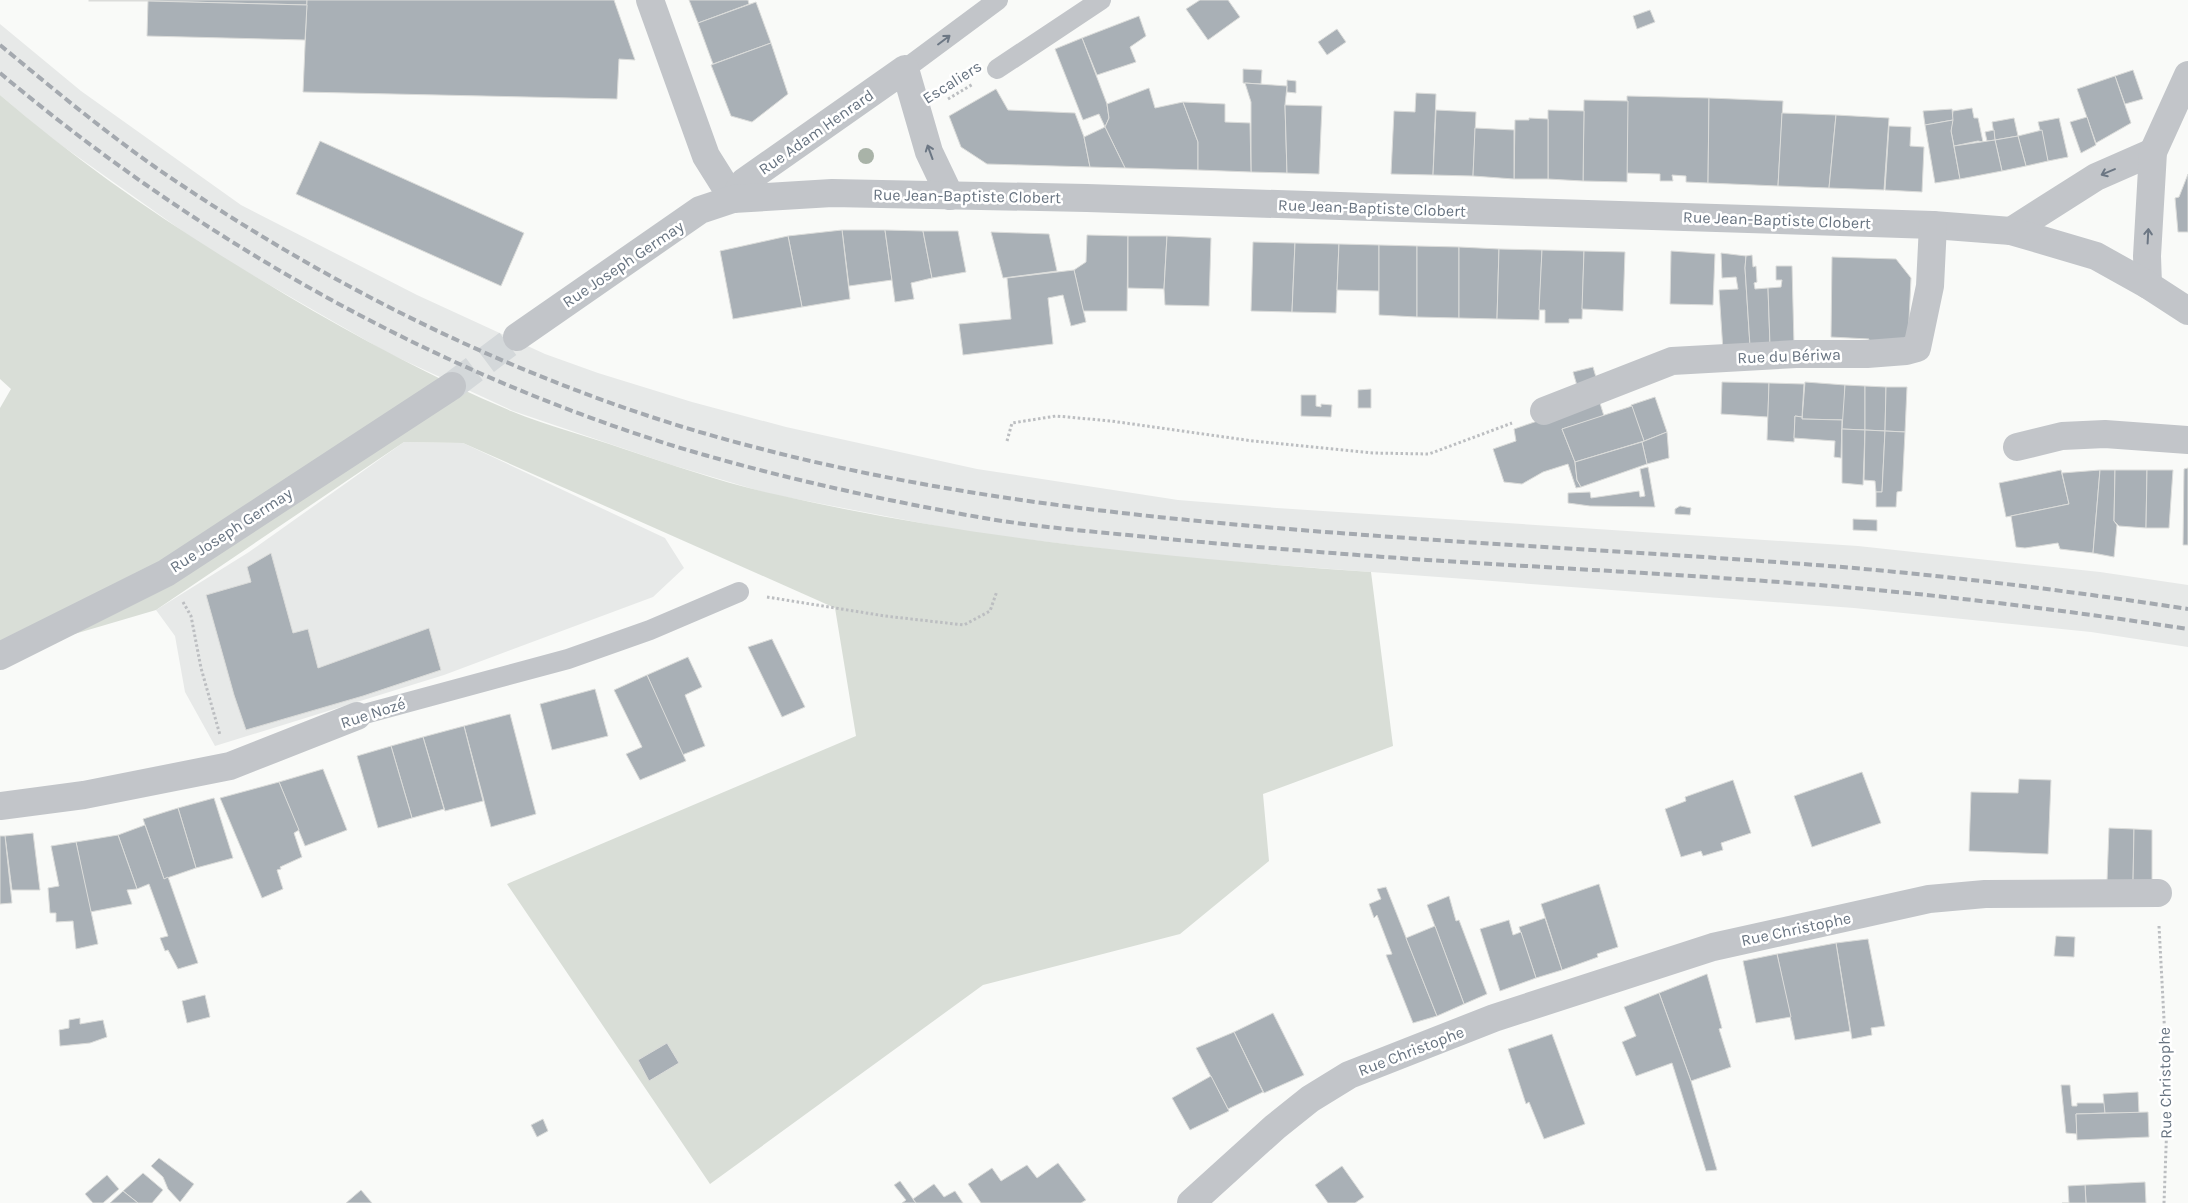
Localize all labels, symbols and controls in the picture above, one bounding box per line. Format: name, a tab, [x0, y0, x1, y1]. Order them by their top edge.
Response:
one-way arrow	[937, 35, 951, 45]
street label: Escaliers	[919, 56, 985, 108]
street label: Rue Adam Henrard	[755, 85, 877, 179]
one-way arrow	[925, 145, 934, 160]
one-way arrow	[2101, 167, 2116, 177]
street label: Rue Jean-Baptiste Clobert	[873, 185, 1061, 207]
street label: Rue Jean-Baptiste Clobert	[1278, 195, 1466, 221]
street label: Rue Jean-Baptiste Clobert	[1683, 207, 1871, 233]
street label: Rue Joseph Germay	[559, 216, 687, 311]
one-way arrow	[2144, 228, 2153, 244]
street label: Rue du Bériwa	[1737, 345, 1841, 367]
street label: Rue Joseph Germay	[166, 483, 296, 577]
street label: Rue Nozé	[338, 694, 408, 732]
street label: Rue Christophe	[1739, 908, 1853, 950]
street label: Rue Christophe	[1355, 1022, 1467, 1080]
street label: Rue Christophe	[2155, 1027, 2175, 1139]

